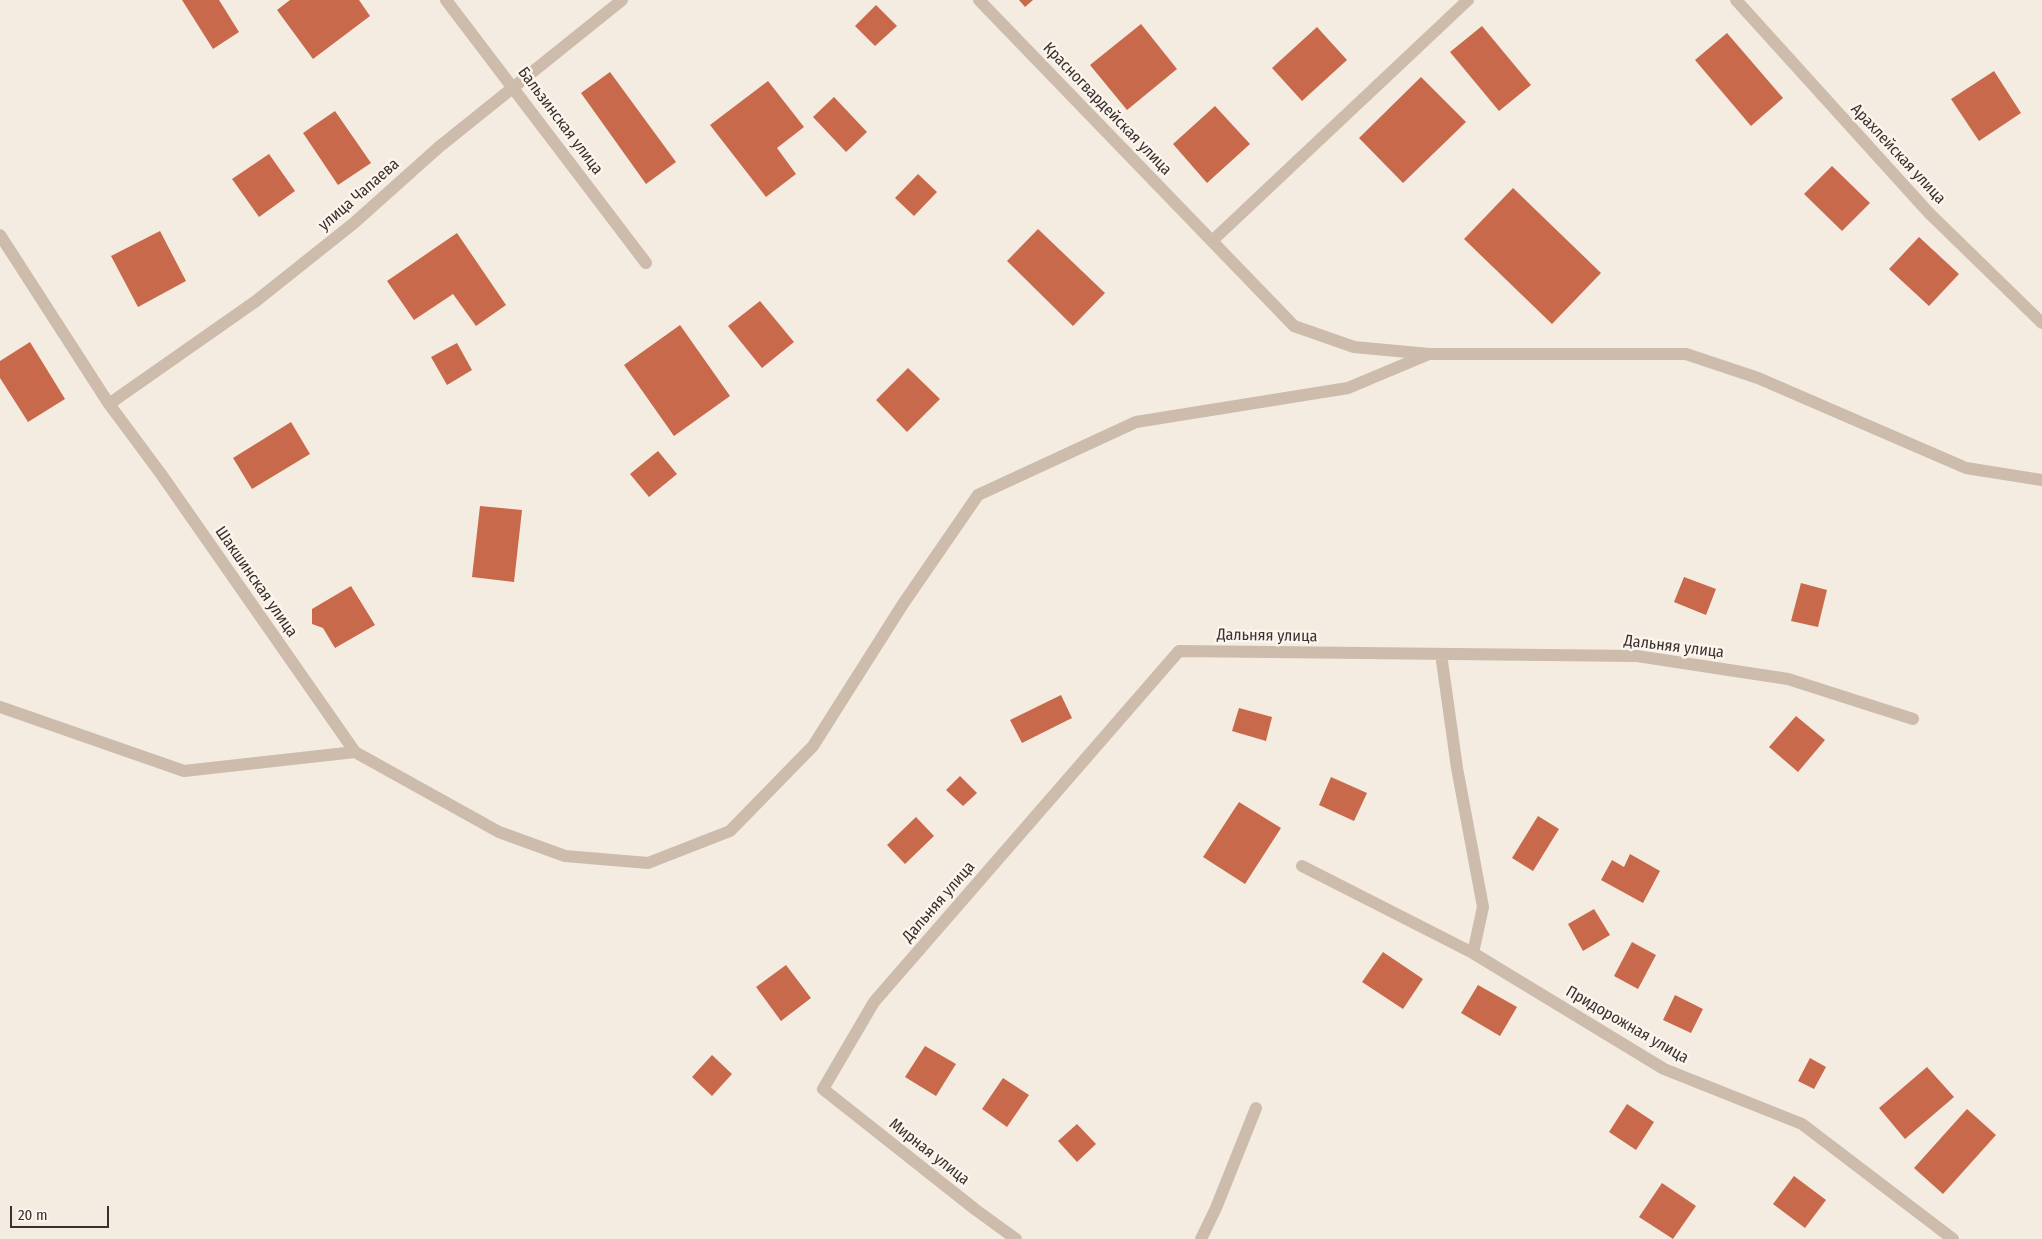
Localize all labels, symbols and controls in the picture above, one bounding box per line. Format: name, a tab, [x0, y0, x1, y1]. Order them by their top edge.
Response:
street label: Красногвардейская улица	[1039, 39, 1175, 179]
street label: Бальзинская улица	[513, 64, 607, 178]
street label: Арахлейская улица	[1847, 100, 1949, 208]
street label: улица Чапаева	[315, 155, 403, 235]
street label: Шакшинская улица	[211, 523, 301, 641]
street label: Дальняя улица	[1217, 626, 1317, 646]
street label: Дальняя улица	[1623, 631, 1725, 663]
street label: Дальняя улица	[899, 858, 979, 946]
street label: Придорожная улица	[1562, 982, 1692, 1068]
street label: Мирная улица	[885, 1115, 973, 1189]
scale bar	[12, 1196, 111, 1228]
text: 20 m	[18, 1206, 48, 1224]

